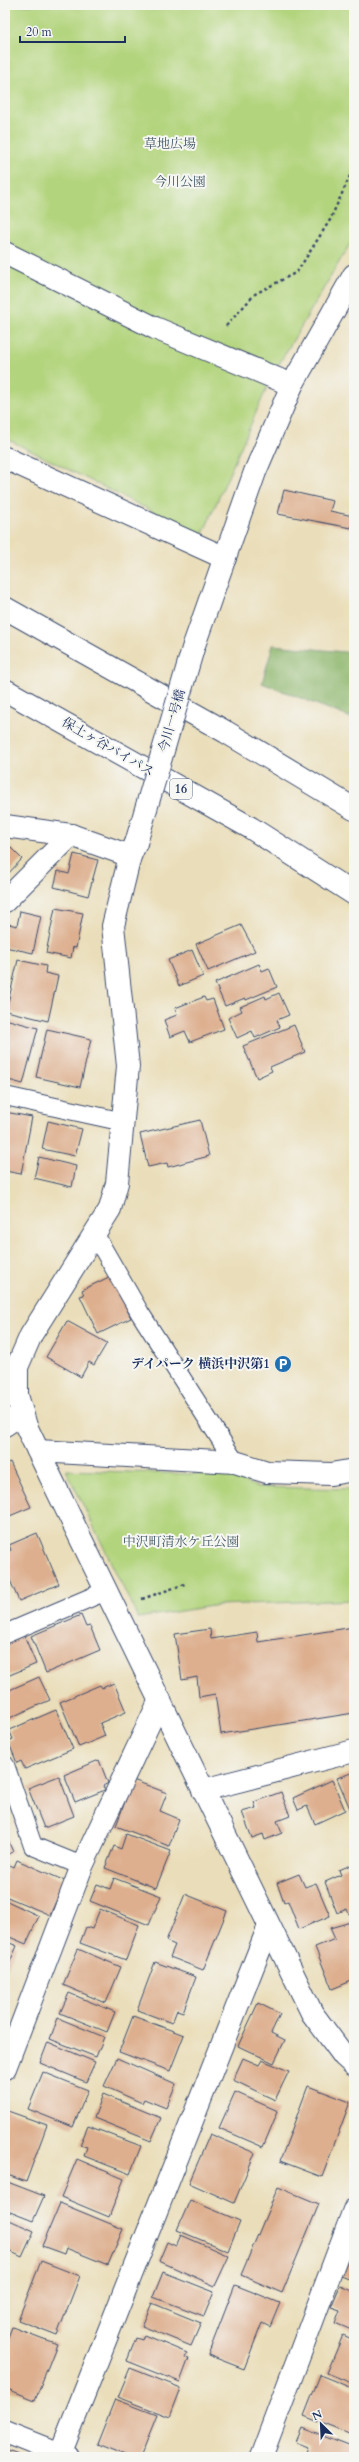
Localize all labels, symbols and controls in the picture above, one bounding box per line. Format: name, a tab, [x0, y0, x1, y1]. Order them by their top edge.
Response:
scale bar	[20, 18, 125, 44]
text: 20 m	[26, 24, 53, 40]
park label: 草地広場	[144, 135, 196, 153]
park label: 今川公園	[154, 173, 206, 191]
street label: 今川一号橋	[154, 687, 190, 755]
street label: 保土ヶ谷バイパス	[59, 713, 157, 781]
road number: 16	[170, 779, 192, 799]
parking icon: デイパーク 横浜中沢第1	[273, 1354, 293, 1374]
place label: デイパーク 横浜中沢第1	[131, 1355, 270, 1373]
park label: 中沢町清水ケ丘公園	[122, 1533, 240, 1551]
north arrow	[301, 2404, 341, 2444]
text: N	[310, 2406, 325, 2424]

